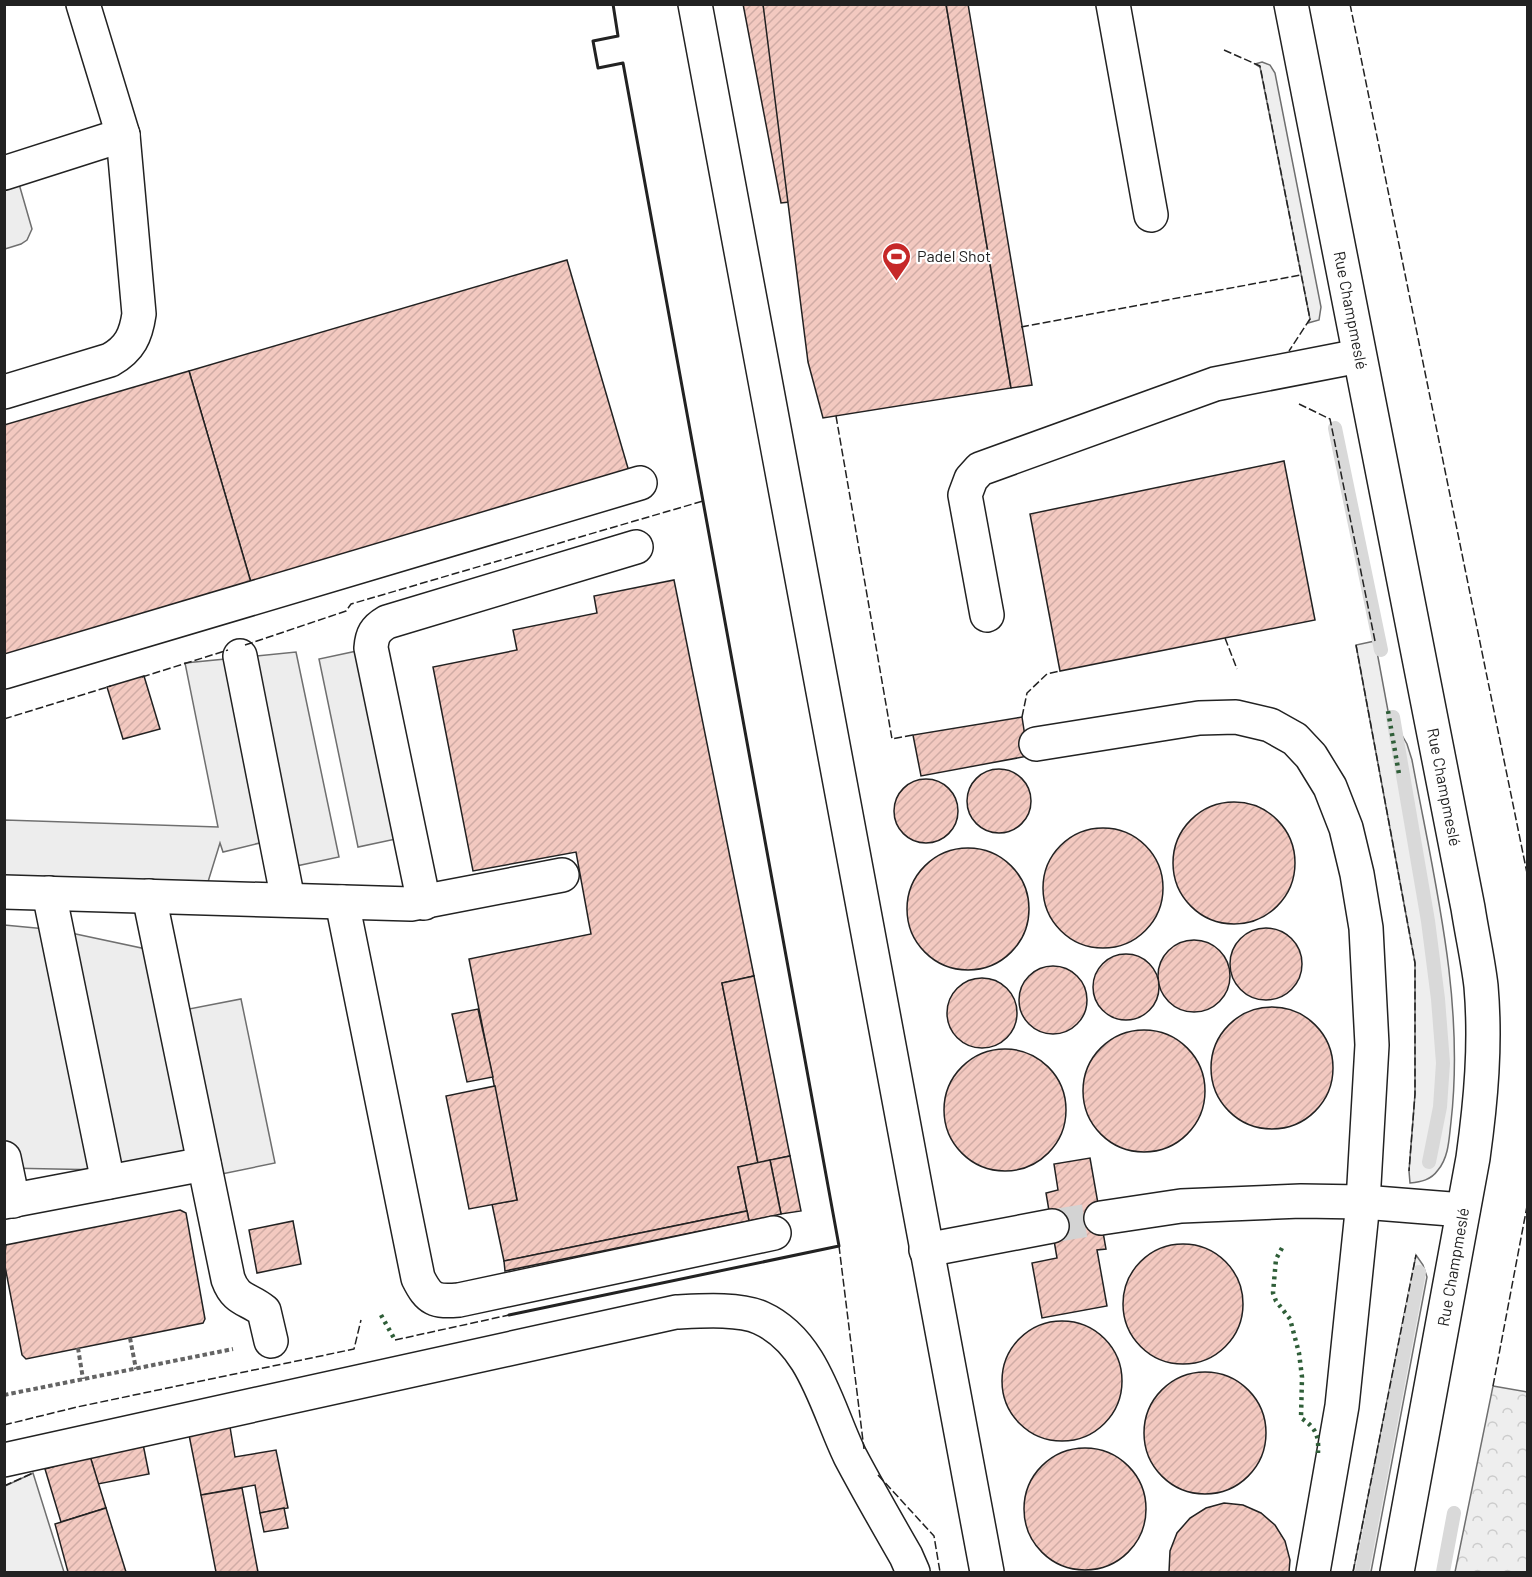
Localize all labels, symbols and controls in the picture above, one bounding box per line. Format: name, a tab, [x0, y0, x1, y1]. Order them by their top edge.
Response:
sports icon: Padel Shot	[880, 240, 912, 282]
place label: Padel Shot	[917, 246, 991, 265]
street label: Rue Champmeslé	[1331, 249, 1372, 371]
street label: Rue Champmeslé	[1424, 726, 1466, 848]
street label: Rue Champmeslé	[1433, 1206, 1472, 1328]

